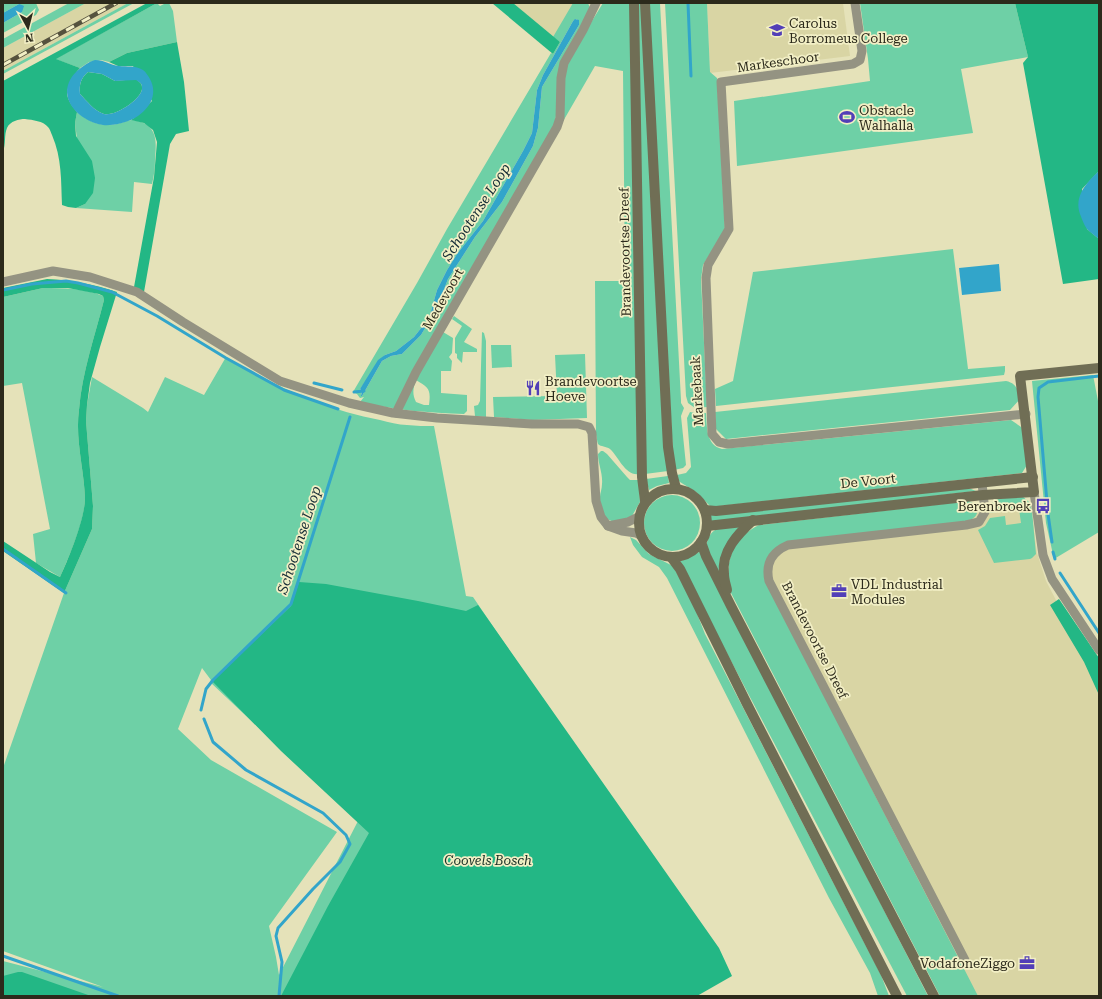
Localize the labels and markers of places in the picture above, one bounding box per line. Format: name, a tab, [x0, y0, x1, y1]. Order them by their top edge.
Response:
place label: Carolus Borromeus College	[789, 16, 908, 46]
school or university icon: Carolus Borromeus College	[768, 21, 786, 39]
place label: Obstacle Walhalla	[859, 103, 914, 133]
sports icon: Obstacle Walhalla	[838, 108, 856, 126]
place label: Brandevoortse Hoeve	[545, 374, 637, 404]
restaurant icon: Brandevoortse Hoeve	[524, 379, 542, 397]
bus stop icon: Berenbroek	[1034, 497, 1052, 515]
place label: Berenbroek	[958, 499, 1031, 514]
place label: VDL Industrial Modules	[851, 577, 943, 607]
office icon: VDL Industrial Modules	[830, 582, 848, 600]
office icon: VodafoneZiggo	[1018, 954, 1036, 972]
place label: VodafoneZiggo	[920, 956, 1015, 971]

